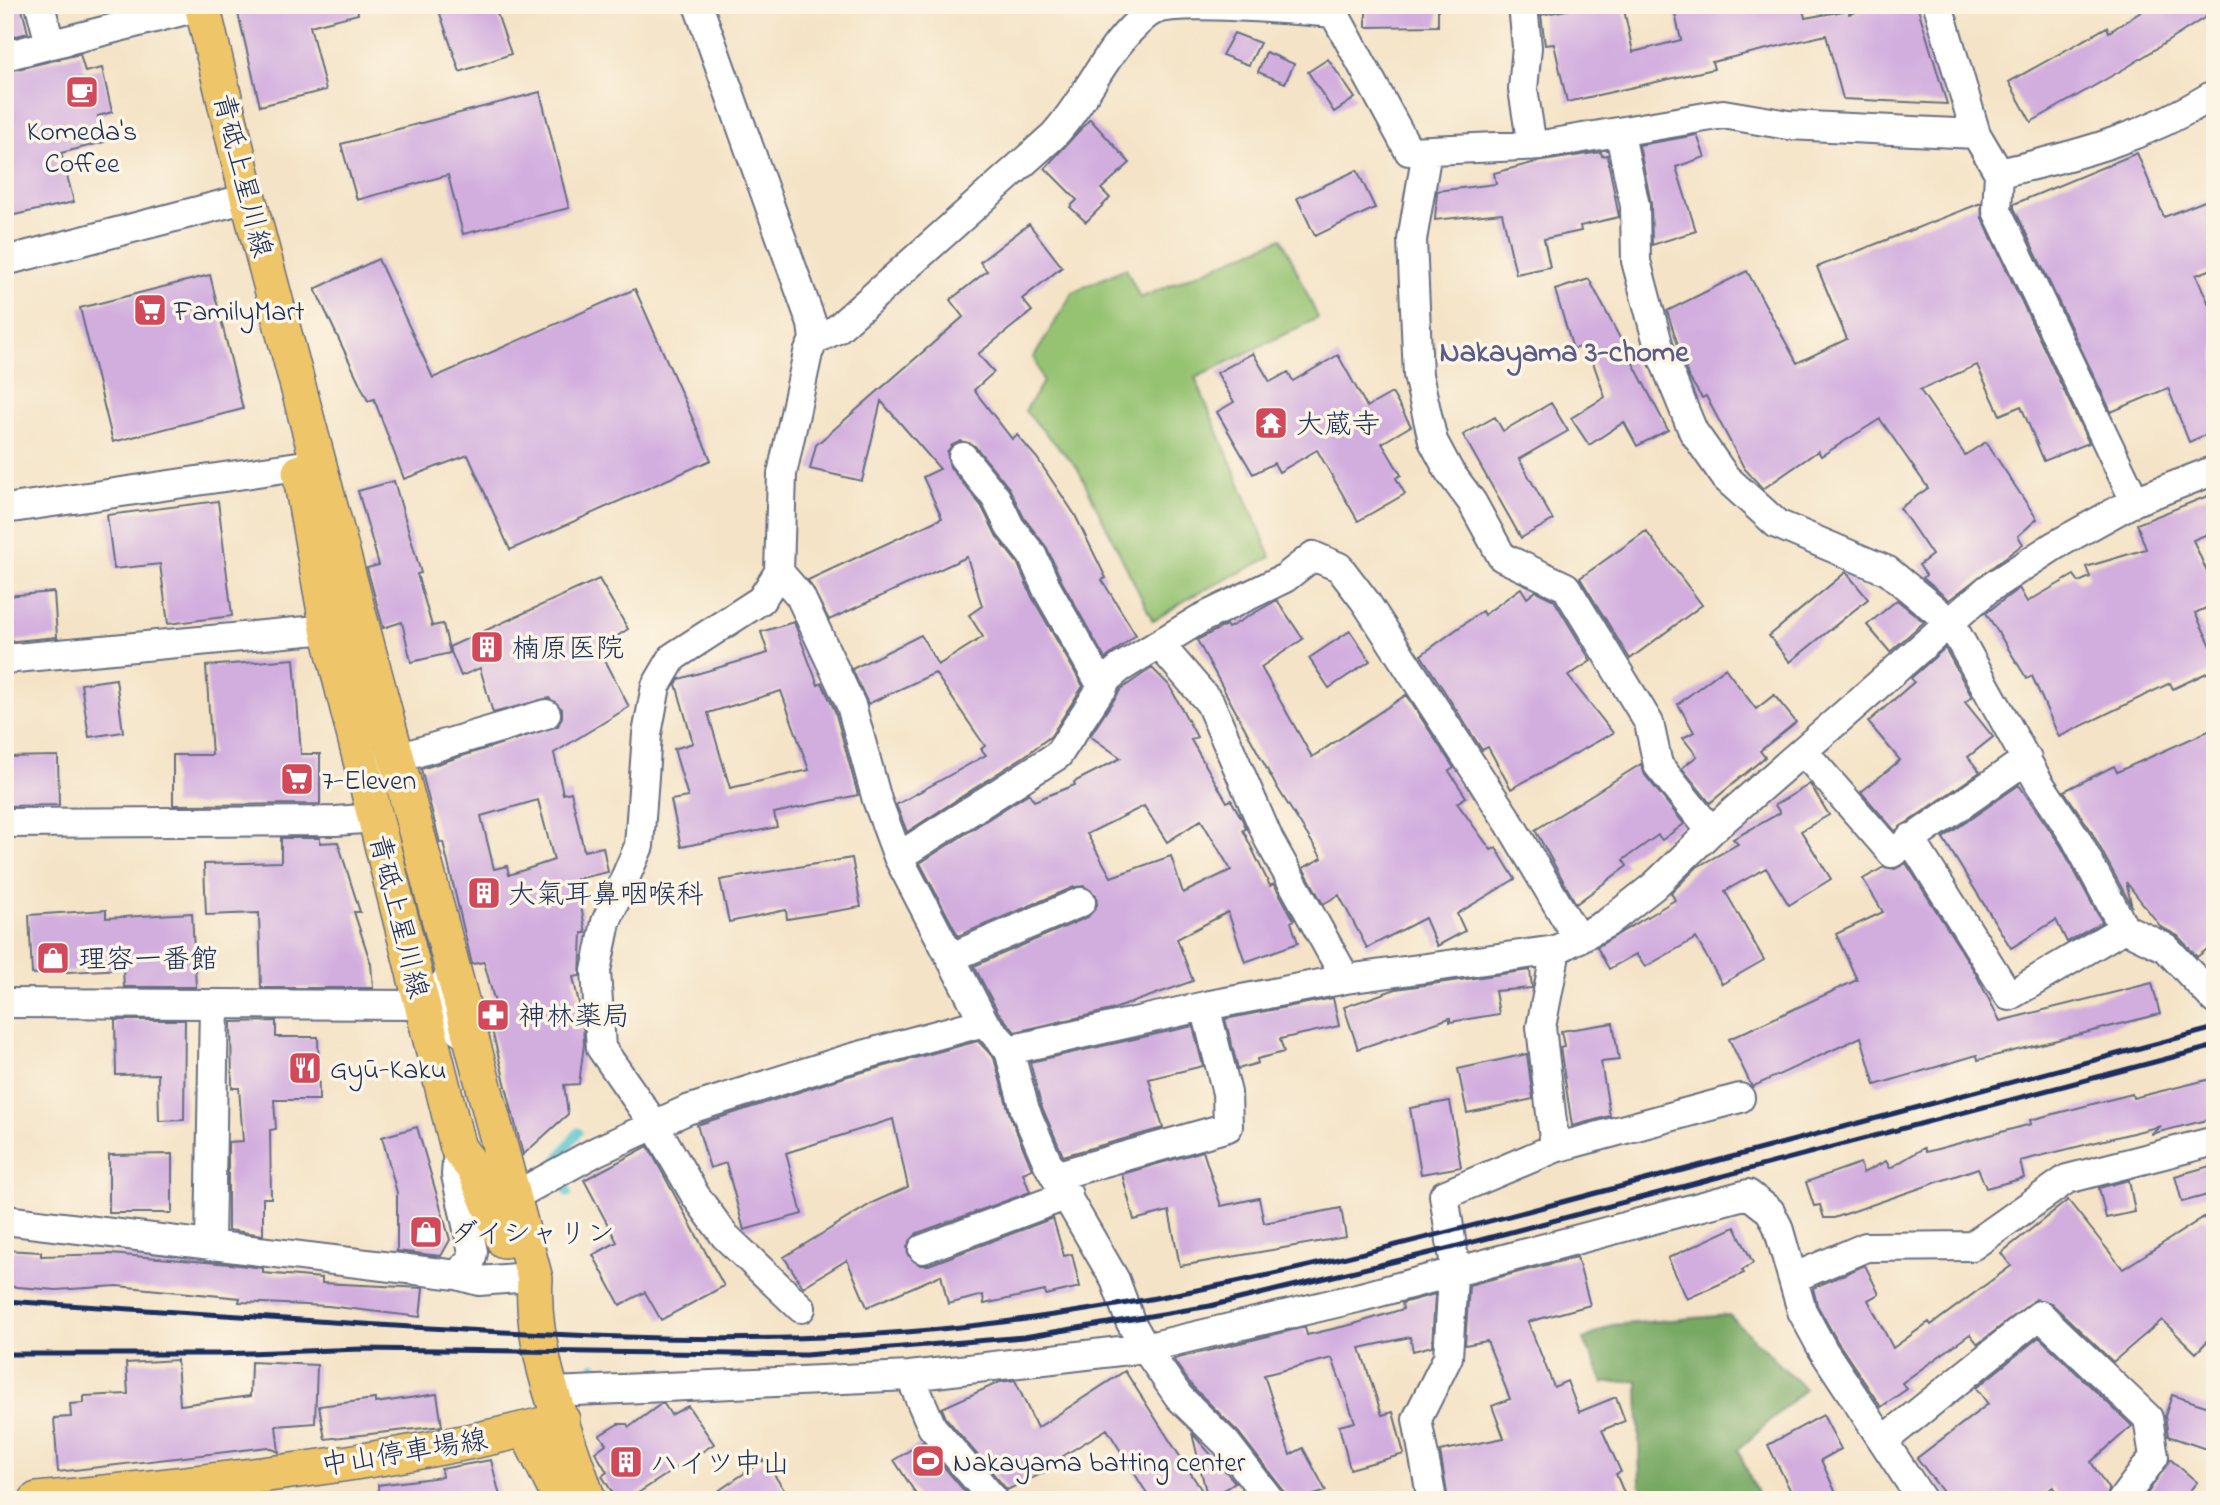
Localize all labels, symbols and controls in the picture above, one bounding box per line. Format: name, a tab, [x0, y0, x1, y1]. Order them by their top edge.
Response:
cafe icon: Komeda's Coffee	[63, 73, 101, 111]
street label: 青砥上星川線	[200, 89, 281, 262]
place label: Komeda's Coffee	[27, 113, 137, 186]
supermarket icon: FamilyMart	[131, 291, 169, 329]
place label: FamilyMart	[173, 293, 305, 334]
district label: Nakayama 3-chome	[1439, 332, 1690, 376]
temple icon: 大蔵寺	[1252, 404, 1290, 442]
place label: 大蔵寺	[1296, 406, 1380, 447]
building icon: 楠原医院	[468, 628, 506, 666]
place label: 楠原医院	[512, 630, 624, 671]
supermarket icon: 7-Eleven	[278, 760, 316, 798]
place label: 7-Eleven	[322, 762, 416, 803]
street label: 青砥上星川線	[356, 830, 437, 1003]
building icon: 大氣耳鼻咽喉科	[465, 874, 503, 912]
place label: 大氣耳鼻咽喉科	[508, 876, 704, 917]
shop icon: 理容一番館	[34, 939, 72, 977]
place label: 理容一番館	[78, 941, 218, 982]
pharmacy icon: 神林薬局	[474, 996, 512, 1034]
place label: 神林薬局	[518, 998, 630, 1039]
restaurant icon: Gyū-Kaku	[286, 1049, 324, 1087]
place label: Gyū-Kaku	[330, 1051, 446, 1092]
shop icon: ダイシャリン	[407, 1213, 445, 1251]
place label: ダイシャリン	[450, 1215, 615, 1256]
street label: 中山停車場線	[318, 1421, 491, 1488]
sports icon: Nakayama batting center	[909, 1442, 947, 1480]
building icon: ハイツ中山	[607, 1443, 645, 1481]
place label: Nakayama batting center	[953, 1444, 1246, 1485]
place label: ハイツ中山	[650, 1445, 790, 1486]

